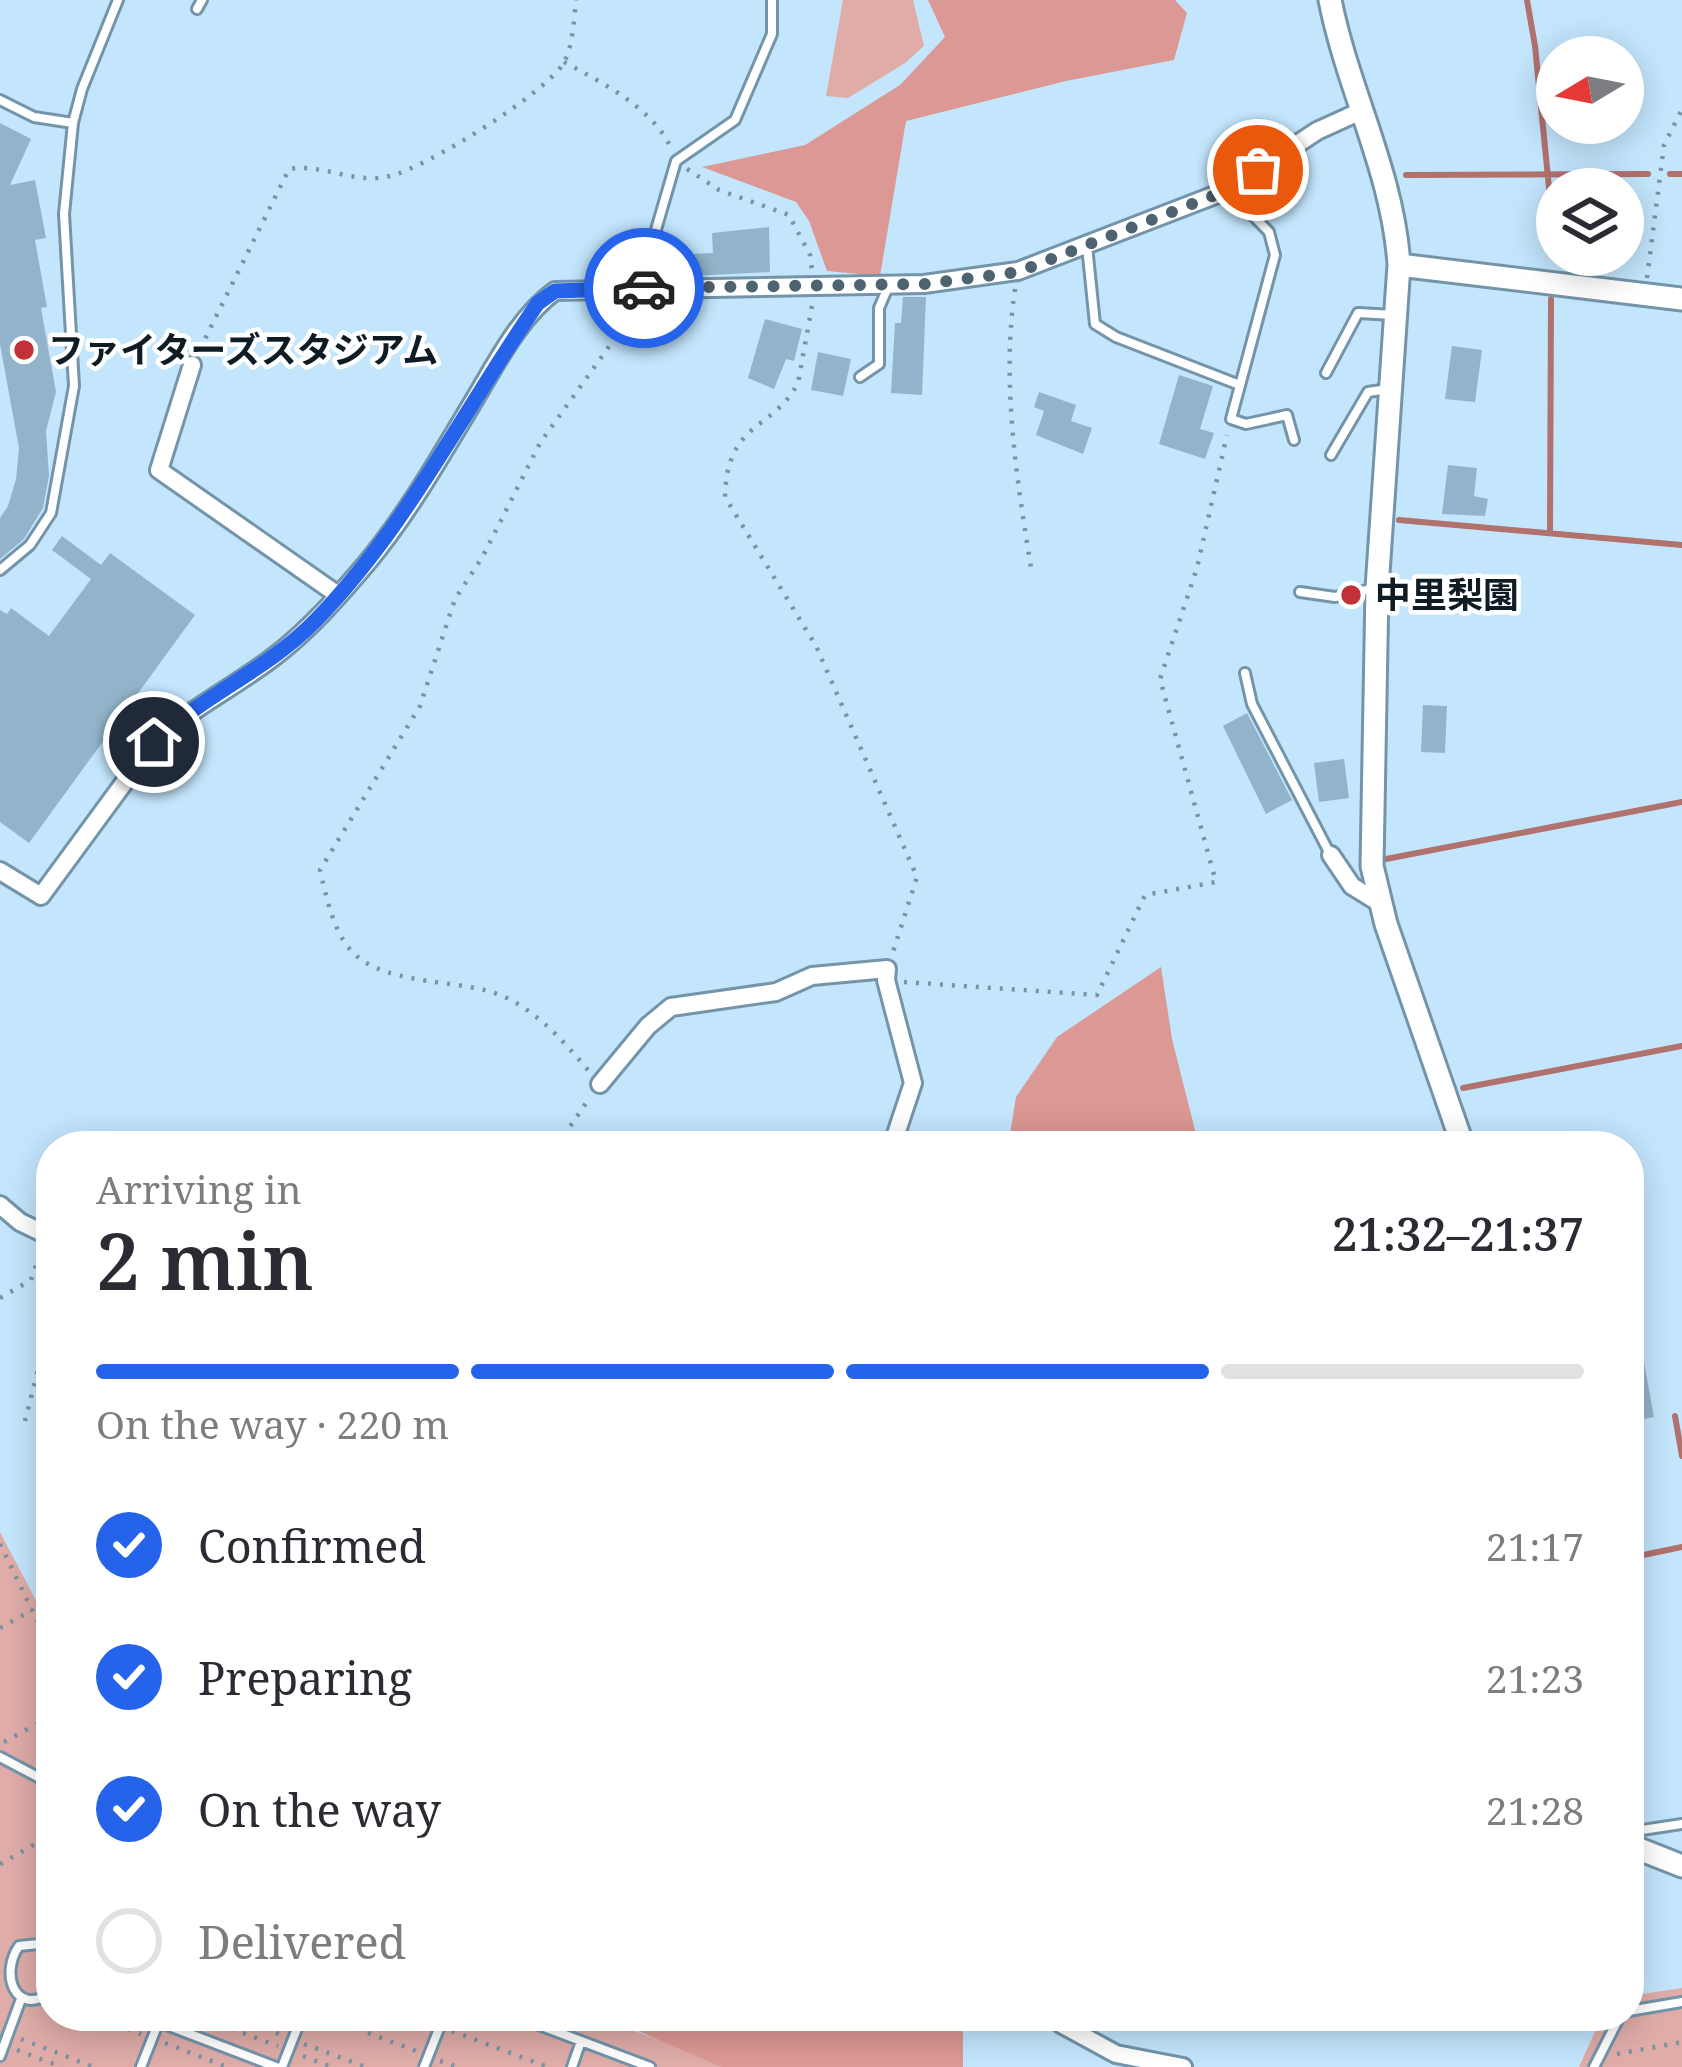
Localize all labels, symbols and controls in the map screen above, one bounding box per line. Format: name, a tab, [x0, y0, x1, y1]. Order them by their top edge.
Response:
north arrow	[1536, 36, 1644, 144]
map controls	[1536, 36, 1644, 276]
pin	[1207, 119, 1309, 221]
icon: bag	[1225, 137, 1291, 203]
button: layers	[1536, 168, 1644, 276]
courier	[584, 228, 704, 348]
icon: car	[611, 255, 677, 321]
place label: ファイターズスタジアム	[48, 325, 438, 374]
marker: ファイターズスタジアム	[11, 337, 37, 363]
place label: 中里梨園	[1375, 570, 1519, 619]
marker: 中里梨園	[1338, 582, 1364, 608]
pin	[103, 691, 205, 793]
icon: home	[121, 709, 187, 775]
text: Arriving in	[96, 1162, 302, 1215]
text: 21:32–21:37	[1332, 1203, 1584, 1264]
text: 2 min	[96, 1207, 314, 1313]
text: On the way · 220 m	[96, 1397, 449, 1450]
icon: check	[96, 1512, 162, 1578]
text: Confirmed	[198, 1515, 426, 1576]
text: 21:17	[1486, 1519, 1584, 1572]
icon: check	[96, 1644, 162, 1710]
text: Preparing	[198, 1647, 412, 1708]
text: 21:23	[1486, 1651, 1584, 1704]
icon: check	[96, 1776, 162, 1842]
text: On the way	[198, 1779, 441, 1840]
text: 21:28	[1486, 1783, 1584, 1836]
text: Delivered	[198, 1911, 406, 1972]

